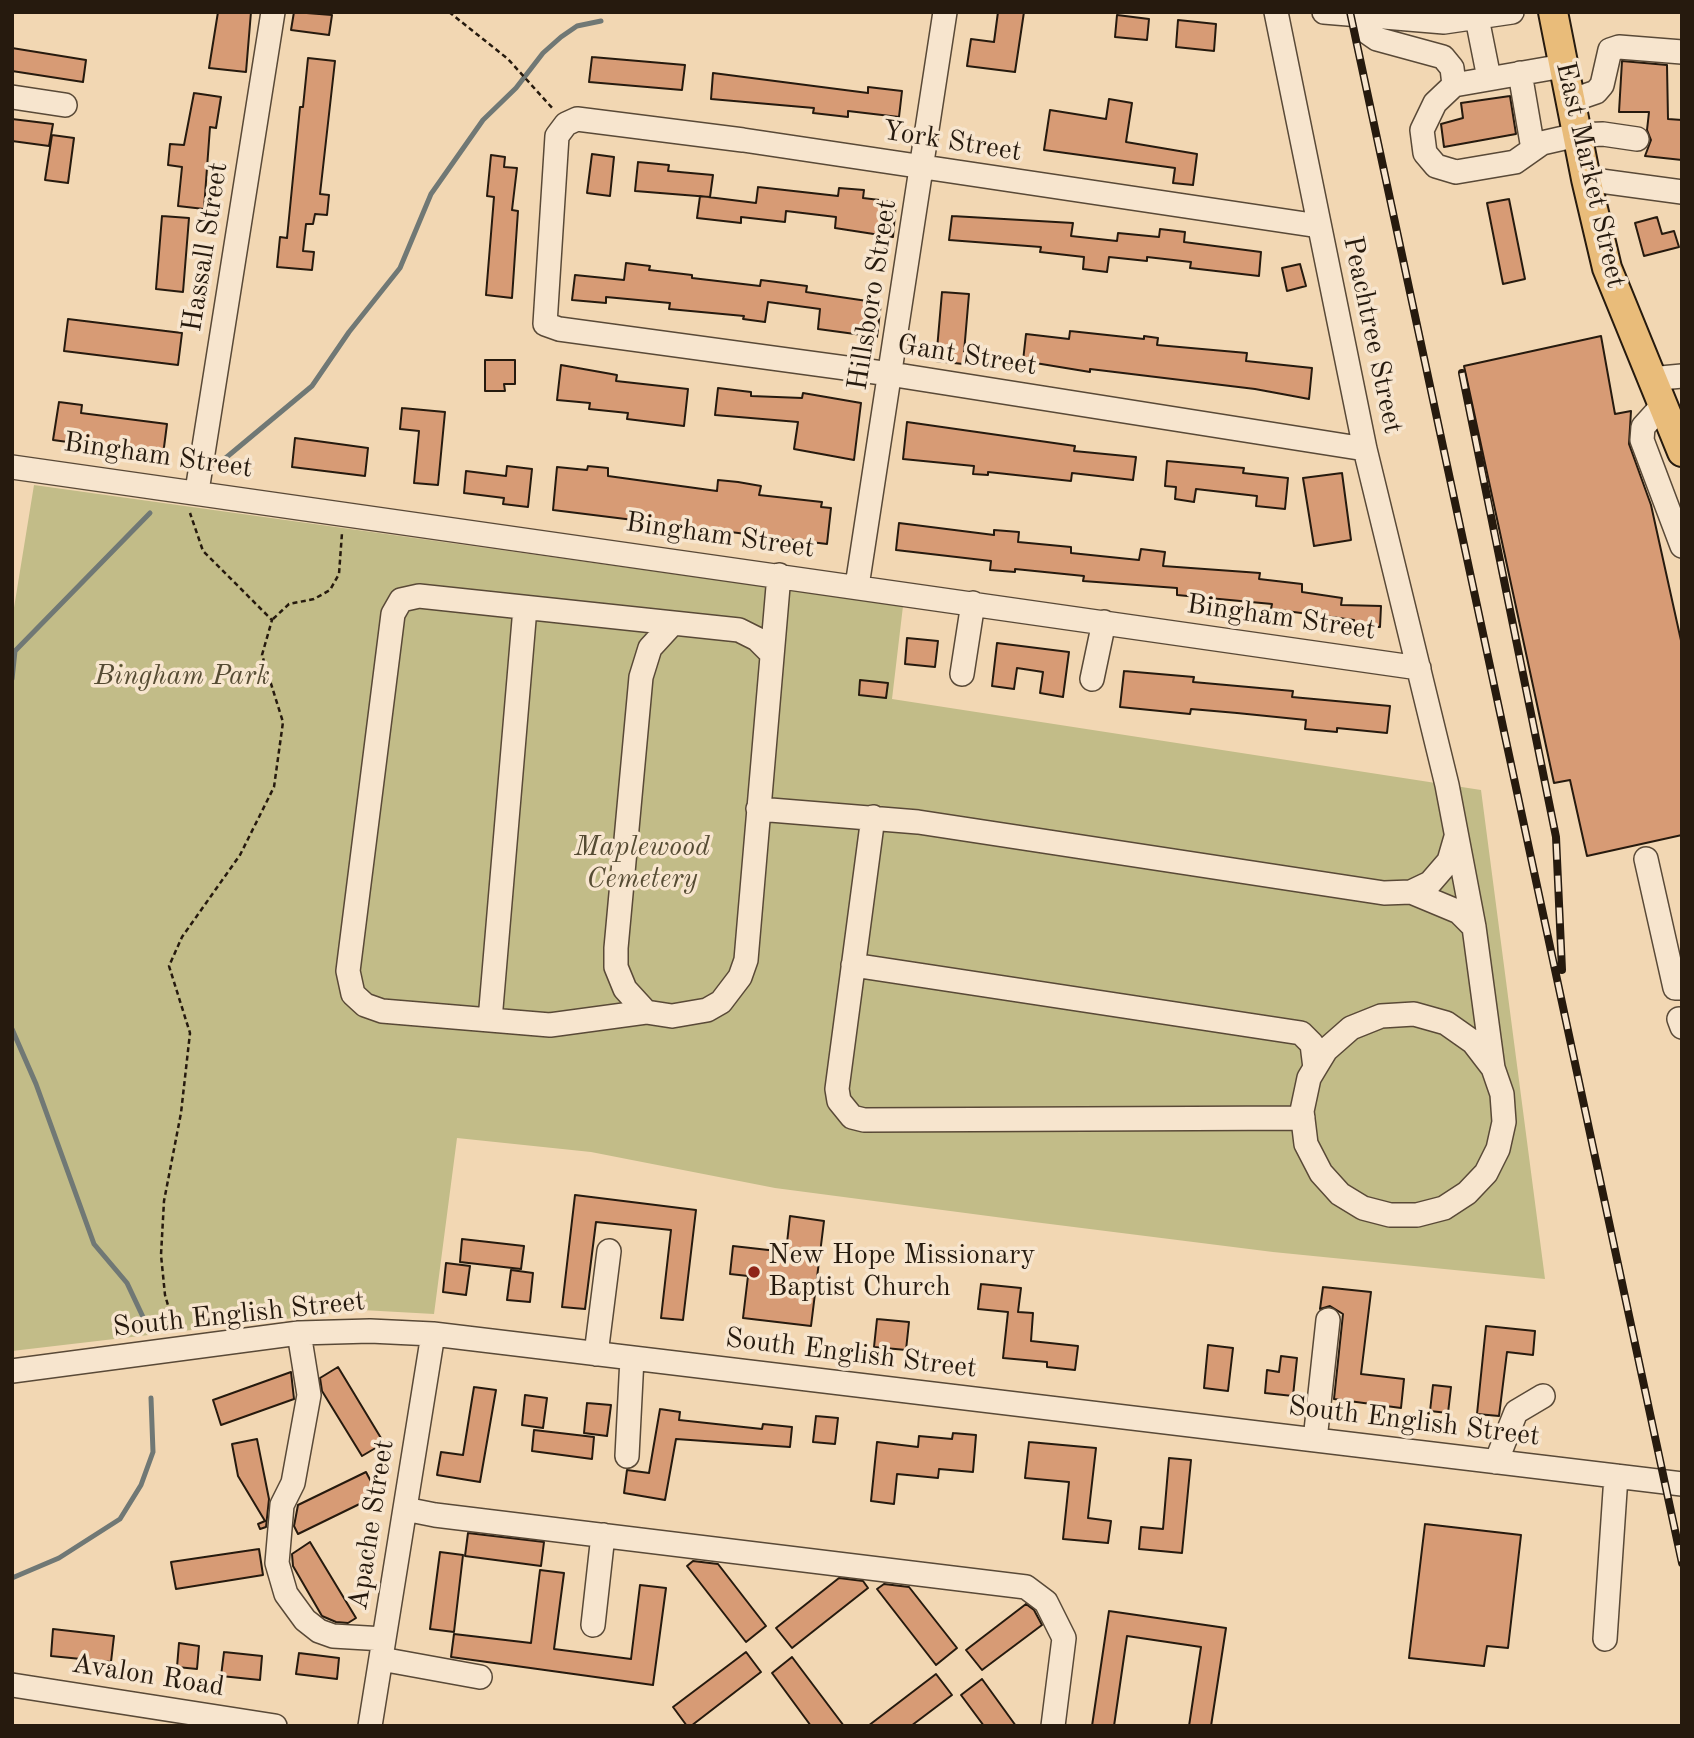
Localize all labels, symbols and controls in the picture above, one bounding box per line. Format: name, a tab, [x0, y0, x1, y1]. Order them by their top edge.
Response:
street label: East Market Street	[1548, 59, 1632, 291]
street label: York Street	[880, 114, 1024, 170]
street label: Hassall Street	[176, 160, 236, 334]
street label: Hillsboro Street	[841, 197, 905, 393]
street label: Peachtree Street	[1335, 233, 1409, 437]
street label: Gant Street	[895, 328, 1039, 384]
street label: Bingham Street	[61, 426, 255, 486]
street label: Bingham Street	[623, 506, 817, 566]
street label: Bingham Street	[1184, 588, 1378, 648]
park label: Bingham Park	[94, 660, 270, 694]
park label: Maplewood Cemetery	[574, 831, 710, 897]
place label: New Hope Missionary Baptist Church	[768, 1239, 1035, 1305]
marker: New Hope Missionary Baptist Church	[746, 1264, 762, 1280]
street label: South English Street	[111, 1285, 367, 1345]
street label: South English Street	[723, 1322, 979, 1386]
street label: South English Street	[1286, 1390, 1542, 1454]
street label: Apache Street	[342, 1437, 402, 1613]
street label: Avalon Road	[69, 1647, 227, 1705]

